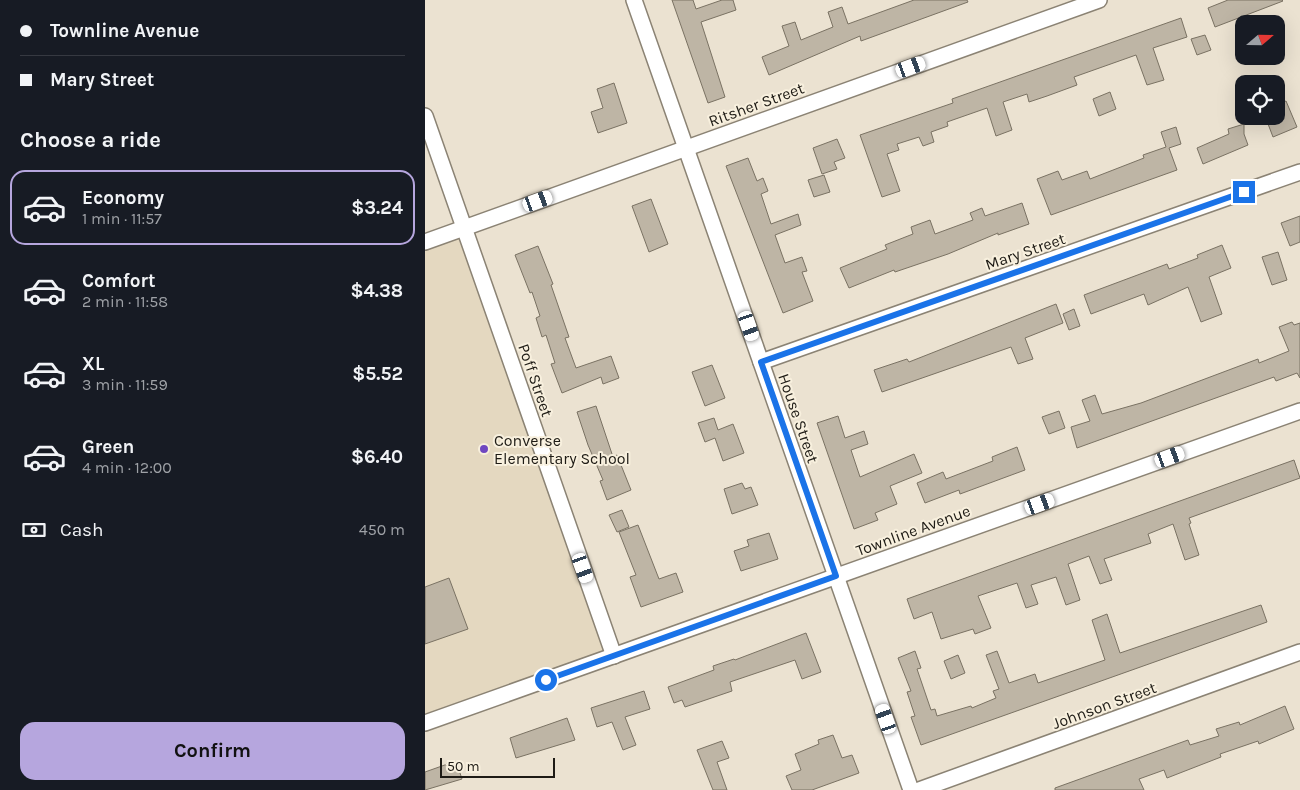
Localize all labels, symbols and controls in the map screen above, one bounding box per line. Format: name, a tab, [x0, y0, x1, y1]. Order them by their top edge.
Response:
north arrow	[1235, 15, 1285, 65]
map controls	[1235, 15, 1285, 125]
text: Townline Avenue	[50, 20, 199, 42]
car	[894, 55, 927, 79]
text: Mary Street	[50, 69, 154, 91]
button: locate	[1235, 75, 1285, 125]
street label: Ritsher Street	[706, 78, 807, 131]
text: Choose a ride	[20, 127, 161, 153]
route end	[1233, 181, 1255, 203]
icon: car	[22, 185, 67, 230]
text: Economy	[82, 187, 164, 209]
car	[521, 189, 554, 213]
text: $3.24	[351, 197, 403, 219]
text: 1 min · 11:57	[82, 209, 162, 228]
street label: Mary Street	[983, 229, 1068, 274]
icon: car	[22, 268, 67, 313]
text: Comfort	[82, 270, 156, 292]
text: $4.38	[350, 280, 403, 302]
text: 2 min · 11:58	[82, 292, 168, 311]
car	[737, 309, 760, 343]
street label: Poff Street	[514, 341, 557, 419]
icon: car	[22, 351, 67, 396]
text: XL	[82, 353, 104, 375]
text: $5.52	[352, 363, 403, 385]
street label: House Street	[774, 371, 823, 465]
text: 3 min · 11:59	[82, 375, 168, 394]
place label: Converse Elementary School	[494, 431, 630, 468]
icon: car	[22, 434, 67, 479]
text: Green	[82, 436, 134, 458]
marker: Converse Elementary School	[478, 443, 490, 455]
car	[1153, 445, 1186, 469]
text: $6.40	[351, 446, 403, 468]
text: 4 min · 12:00	[82, 458, 172, 477]
car	[1023, 492, 1056, 516]
street label: Townline Avenue	[853, 501, 973, 560]
icon: cash	[20, 516, 48, 544]
text: Cash	[60, 519, 104, 541]
text: 450 m	[359, 520, 405, 539]
car	[570, 551, 595, 585]
route start	[535, 669, 557, 691]
street label: Johnson Street	[1050, 678, 1159, 733]
car	[874, 702, 897, 736]
button: Confirm	[20, 722, 405, 780]
scale bar	[440, 755, 555, 778]
text: 50 m	[447, 758, 480, 775]

